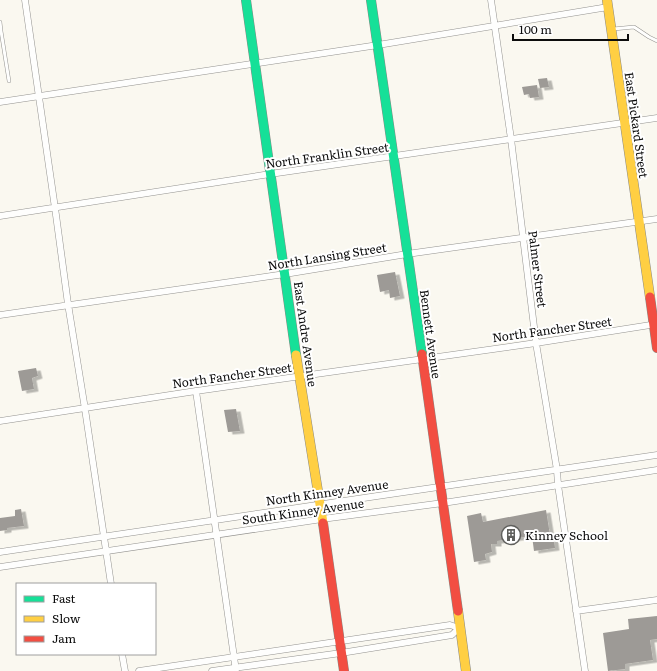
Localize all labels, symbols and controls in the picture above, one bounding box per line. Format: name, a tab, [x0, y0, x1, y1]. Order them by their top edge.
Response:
scale bar	[513, 16, 628, 42]
text: 100 m	[519, 20, 552, 38]
street label: East Pickard Street	[621, 71, 653, 179]
street label: North Franklin Street	[264, 137, 390, 173]
street label: Palmer Street	[524, 229, 552, 309]
street label: North Lansing Street	[266, 238, 388, 274]
street label: East Andre Avenue	[290, 280, 322, 388]
street label: Bennett Avenue	[416, 288, 446, 380]
street label: North Fancher Street	[491, 312, 613, 346]
street label: North Fancher Street	[171, 358, 293, 392]
street label: North Kinney Avenue	[265, 474, 389, 510]
street label: South Kinney Avenue	[241, 494, 365, 528]
building icon: Kinney School	[500, 524, 522, 546]
place label: Kinney School	[525, 526, 608, 544]
legend	[16, 583, 156, 655]
text: Fast	[52, 589, 76, 607]
text: Slow	[52, 609, 81, 627]
text: Jam	[52, 629, 77, 647]

